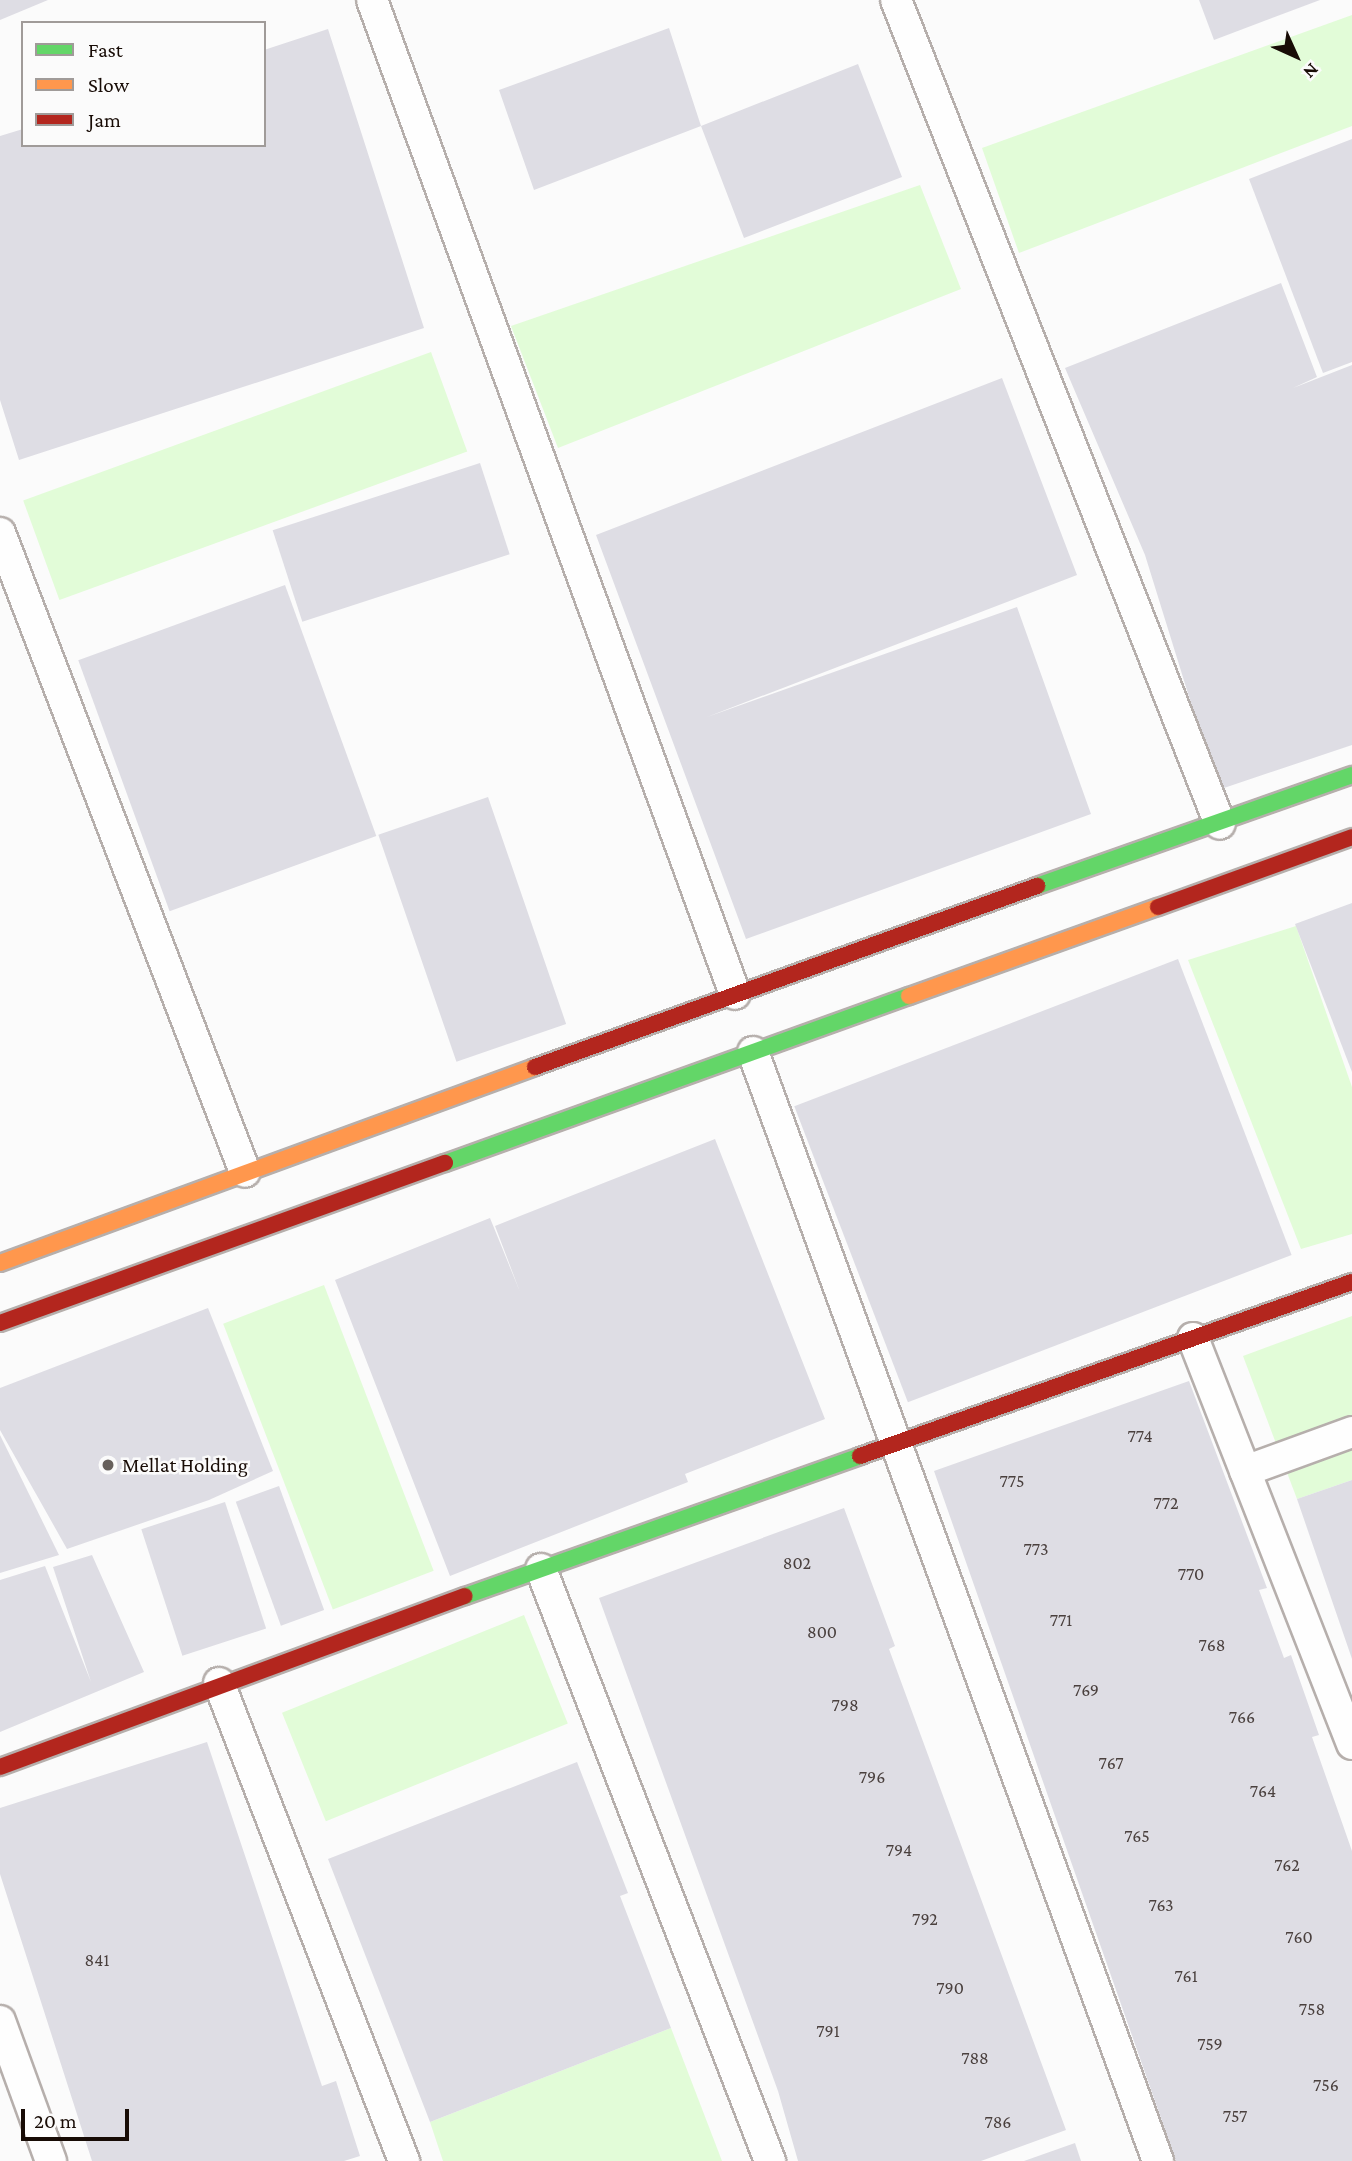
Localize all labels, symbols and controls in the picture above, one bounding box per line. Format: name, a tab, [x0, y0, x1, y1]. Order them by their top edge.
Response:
legend	[21, 21, 266, 147]
north arrow	[1261, 21, 1331, 91]
text: Fast	[88, 38, 123, 62]
text: N	[1299, 59, 1323, 83]
text: Slow	[88, 73, 129, 97]
text: Jam	[88, 108, 121, 132]
house number: 774	[1127, 1425, 1153, 1447]
place label: Mellat Holding	[122, 1452, 248, 1478]
marker: Mellat Holding	[100, 1457, 116, 1473]
house number: 775	[1000, 1470, 1024, 1492]
house number: 772	[1153, 1492, 1179, 1514]
house number: 773	[1024, 1538, 1048, 1560]
house number: 802	[783, 1552, 811, 1574]
house number: 770	[1178, 1563, 1204, 1585]
house number: 771	[1050, 1609, 1072, 1631]
house number: 800	[807, 1621, 837, 1643]
house number: 768	[1199, 1634, 1225, 1656]
house number: 769	[1073, 1679, 1099, 1701]
house number: 798	[831, 1694, 859, 1716]
house number: 766	[1229, 1706, 1255, 1728]
house number: 767	[1099, 1752, 1123, 1774]
house number: 796	[859, 1766, 885, 1788]
house number: 764	[1250, 1780, 1276, 1802]
house number: 765	[1124, 1825, 1150, 1847]
house number: 794	[886, 1839, 912, 1861]
house number: 762	[1274, 1854, 1300, 1876]
house number: 763	[1148, 1894, 1174, 1916]
house number: 792	[912, 1908, 938, 1930]
house number: 760	[1285, 1926, 1313, 1948]
house number: 841	[85, 1949, 109, 1971]
house number: 761	[1174, 1965, 1198, 1987]
house number: 790	[936, 1977, 964, 1999]
house number: 758	[1299, 1998, 1325, 2020]
house number: 791	[816, 2020, 840, 2042]
house number: 759	[1197, 2033, 1223, 2055]
house number: 788	[961, 2047, 989, 2069]
house number: 756	[1313, 2074, 1339, 2096]
scale bar	[24, 2094, 133, 2138]
house number: 757	[1223, 2105, 1247, 2127]
text: 20 m	[34, 2109, 77, 2133]
house number: 786	[984, 2111, 1012, 2133]

